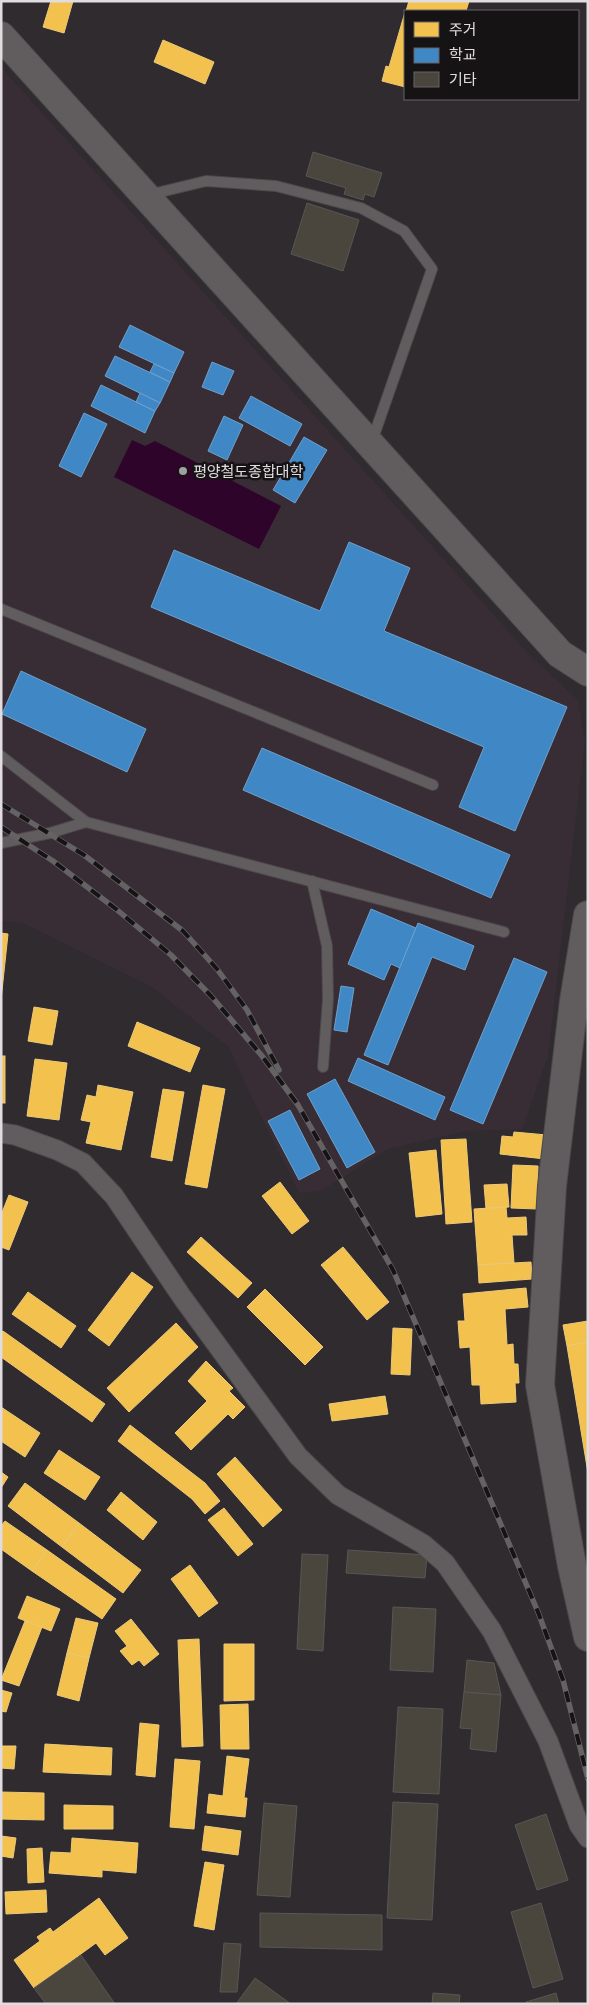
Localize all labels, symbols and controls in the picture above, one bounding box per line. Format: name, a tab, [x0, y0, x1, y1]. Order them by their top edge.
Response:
legend	[404, 10, 579, 100]
text: 주거	[449, 19, 477, 40]
text: 학교	[449, 44, 477, 65]
text: 기타	[449, 69, 477, 90]
place label: 평양철도종합대학	[193, 461, 304, 482]
marker: 평양철도종합대학	[177, 465, 189, 477]

